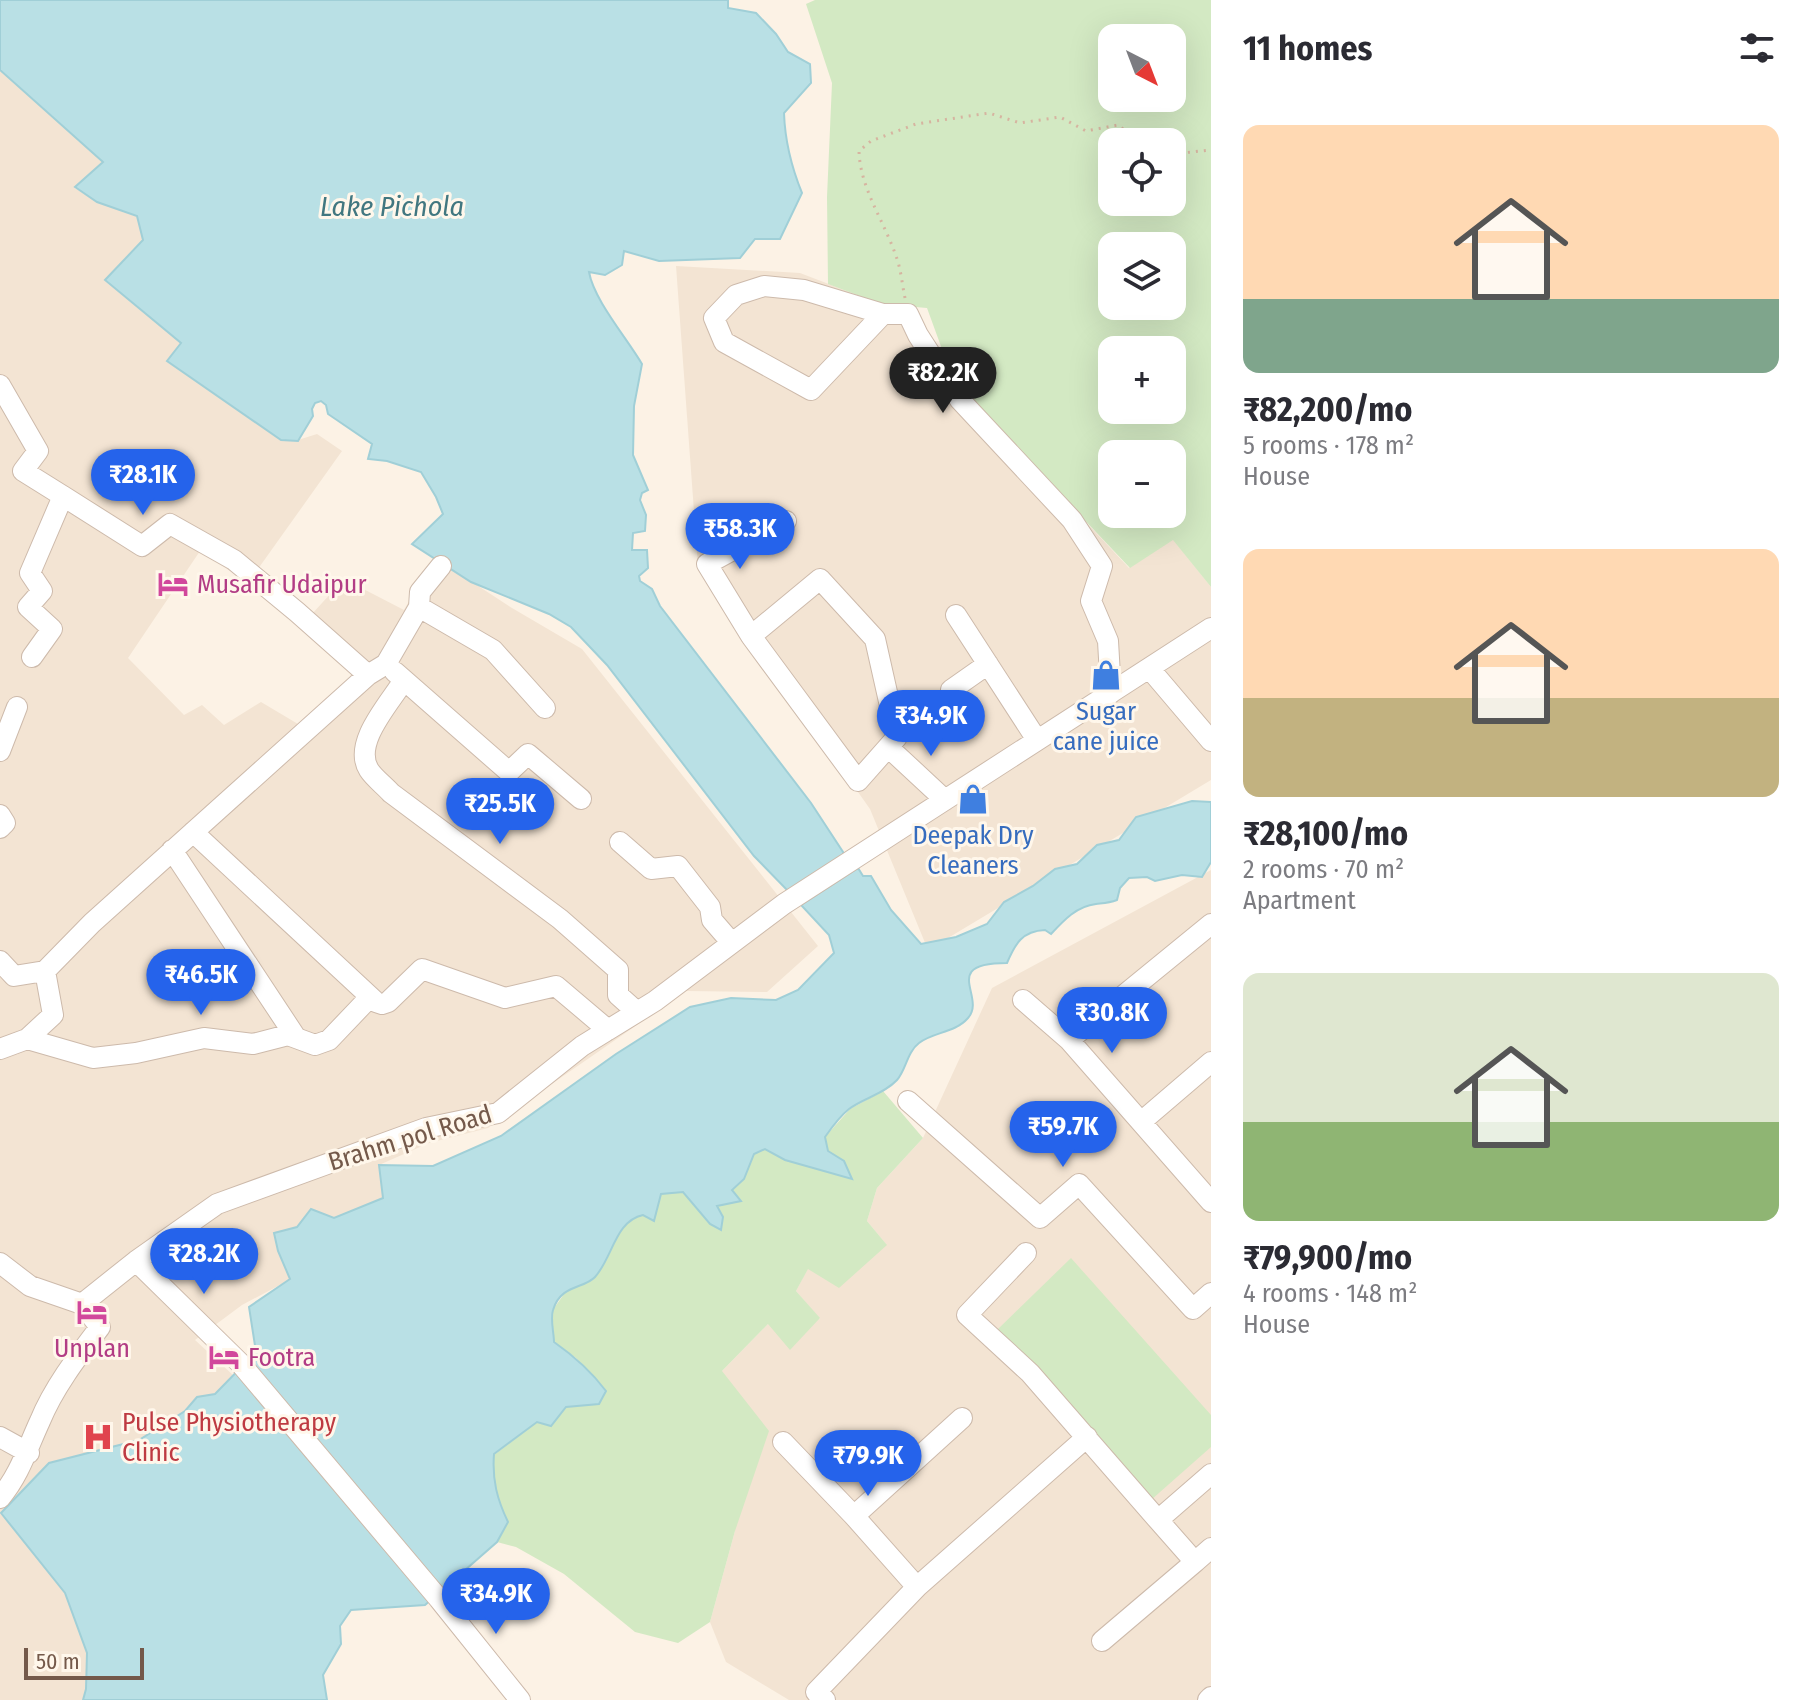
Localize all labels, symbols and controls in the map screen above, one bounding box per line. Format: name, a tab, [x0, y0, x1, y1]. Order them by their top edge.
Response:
north arrow	[1098, 24, 1186, 112]
map controls	[1098, 24, 1186, 528]
icon: filters	[1735, 26, 1779, 70]
text: 11 homes	[1243, 28, 1372, 69]
button: locate	[1098, 128, 1186, 216]
icon: home	[1439, 177, 1583, 321]
water label: Lake Pichola	[320, 190, 464, 223]
button: layers	[1098, 232, 1186, 320]
button: +	[1098, 336, 1186, 424]
pin: ₹82.2K	[878, 347, 1008, 415]
text: ₹82.2K	[907, 357, 979, 388]
text: ₹82,200/mo	[1243, 389, 1412, 430]
text: 5 rooms · 178 m²	[1243, 430, 1414, 461]
button: −	[1098, 440, 1186, 528]
pin: ₹28.1K	[78, 449, 208, 517]
text: ₹28.1K	[109, 459, 177, 490]
text: House	[1243, 461, 1310, 492]
pin: ₹58.3K	[675, 503, 805, 571]
text: ₹58.3K	[704, 513, 776, 544]
hotel icon: Musafir Udaipur	[156, 567, 190, 601]
place label: Musafir Udaipur	[197, 569, 367, 600]
icon: home	[1439, 601, 1583, 745]
shop icon: Sugar cane juice	[1089, 658, 1123, 692]
pin: ₹34.9K	[866, 690, 996, 758]
place label: Sugar cane juice	[1053, 696, 1159, 757]
text: ₹34.9K	[895, 700, 967, 731]
pin: ₹25.5K	[435, 778, 565, 846]
shop icon: Deepak Dry Cleaners	[956, 782, 990, 816]
text: ₹25.5K	[464, 788, 536, 819]
text: ₹28,100/mo	[1243, 813, 1408, 854]
place label: Deepak Dry Cleaners	[912, 820, 1034, 881]
text: 2 rooms · 70 m²	[1243, 854, 1404, 885]
text: Apartment	[1243, 885, 1356, 916]
pin: ₹46.5K	[136, 949, 266, 1017]
text: ₹46.5K	[164, 959, 238, 990]
pin: ₹30.8K	[1047, 987, 1177, 1055]
text: ₹30.8K	[1075, 997, 1149, 1028]
icon: home	[1439, 1025, 1583, 1169]
street label: Brahm pol Road	[324, 1098, 496, 1178]
pin: ₹59.7K	[998, 1101, 1128, 1169]
text: ₹59.7K	[1028, 1111, 1098, 1142]
pin: ₹28.2K	[139, 1228, 269, 1296]
text: ₹79,900/mo	[1243, 1237, 1412, 1278]
text: ₹28.2K	[168, 1238, 240, 1269]
text: 4 rooms · 148 m²	[1243, 1278, 1417, 1309]
hotel icon: Unplan	[75, 1295, 109, 1329]
text: House	[1243, 1309, 1310, 1340]
place label: Unplan	[54, 1333, 130, 1364]
hotel icon: Footra	[207, 1340, 241, 1374]
place label: Footra	[248, 1342, 315, 1373]
place label: Pulse Physiotherapy Clinic	[122, 1407, 337, 1468]
hospital icon: Pulse Physiotherapy Clinic	[81, 1420, 115, 1454]
pin: ₹79.9K	[803, 1430, 933, 1498]
text: ₹79.9K	[833, 1440, 903, 1471]
pin: ₹34.9K	[431, 1568, 561, 1636]
text: ₹34.9K	[460, 1578, 532, 1609]
scale bar	[24, 1644, 144, 1680]
text: 50 m	[36, 1648, 80, 1675]

